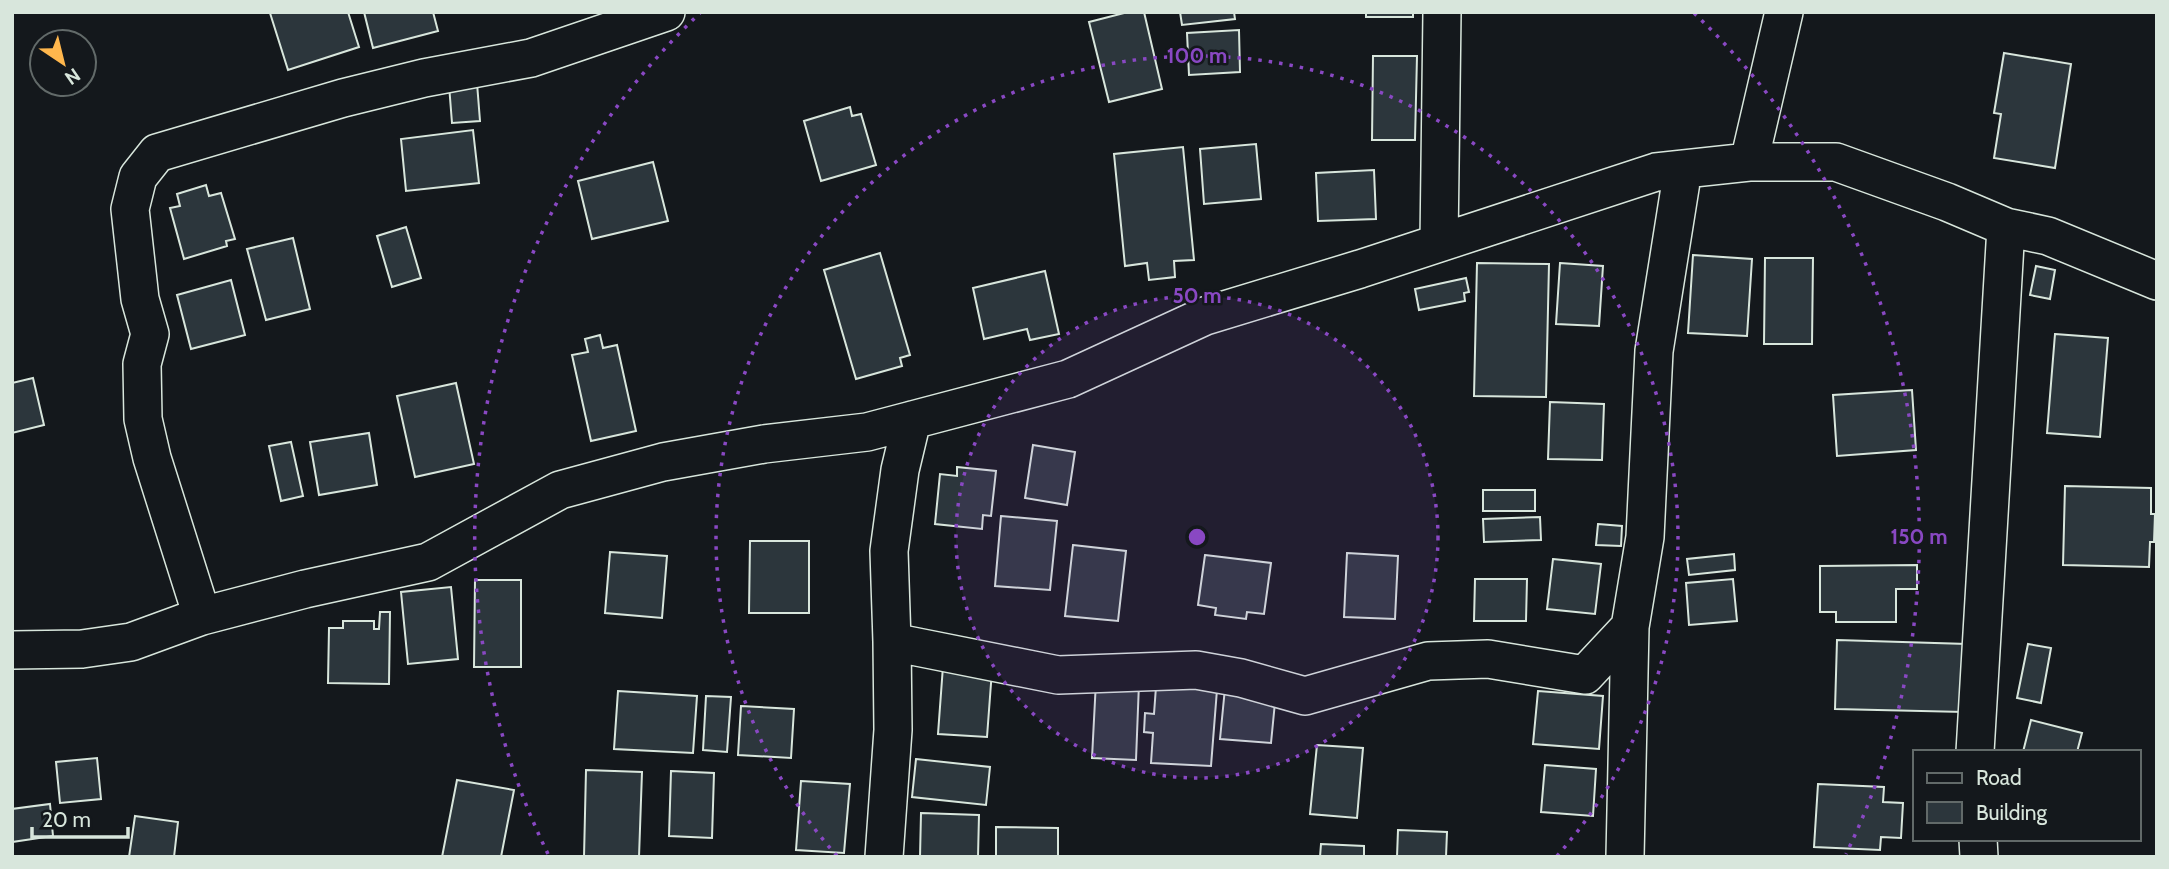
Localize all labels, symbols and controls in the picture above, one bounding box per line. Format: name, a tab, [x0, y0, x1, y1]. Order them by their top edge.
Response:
north arrow	[28, 28, 98, 98]
text: 100 m	[1167, 43, 1227, 68]
text: N	[60, 63, 85, 90]
text: 50 m	[1172, 283, 1222, 308]
text: 150 m	[1891, 524, 1947, 549]
centre of rings	[1185, 525, 1209, 549]
legend	[1913, 750, 2141, 841]
text: Road	[1976, 765, 2022, 790]
scale bar	[32, 796, 128, 840]
text: Building	[1976, 800, 2048, 825]
text: 20 m	[42, 807, 91, 832]

